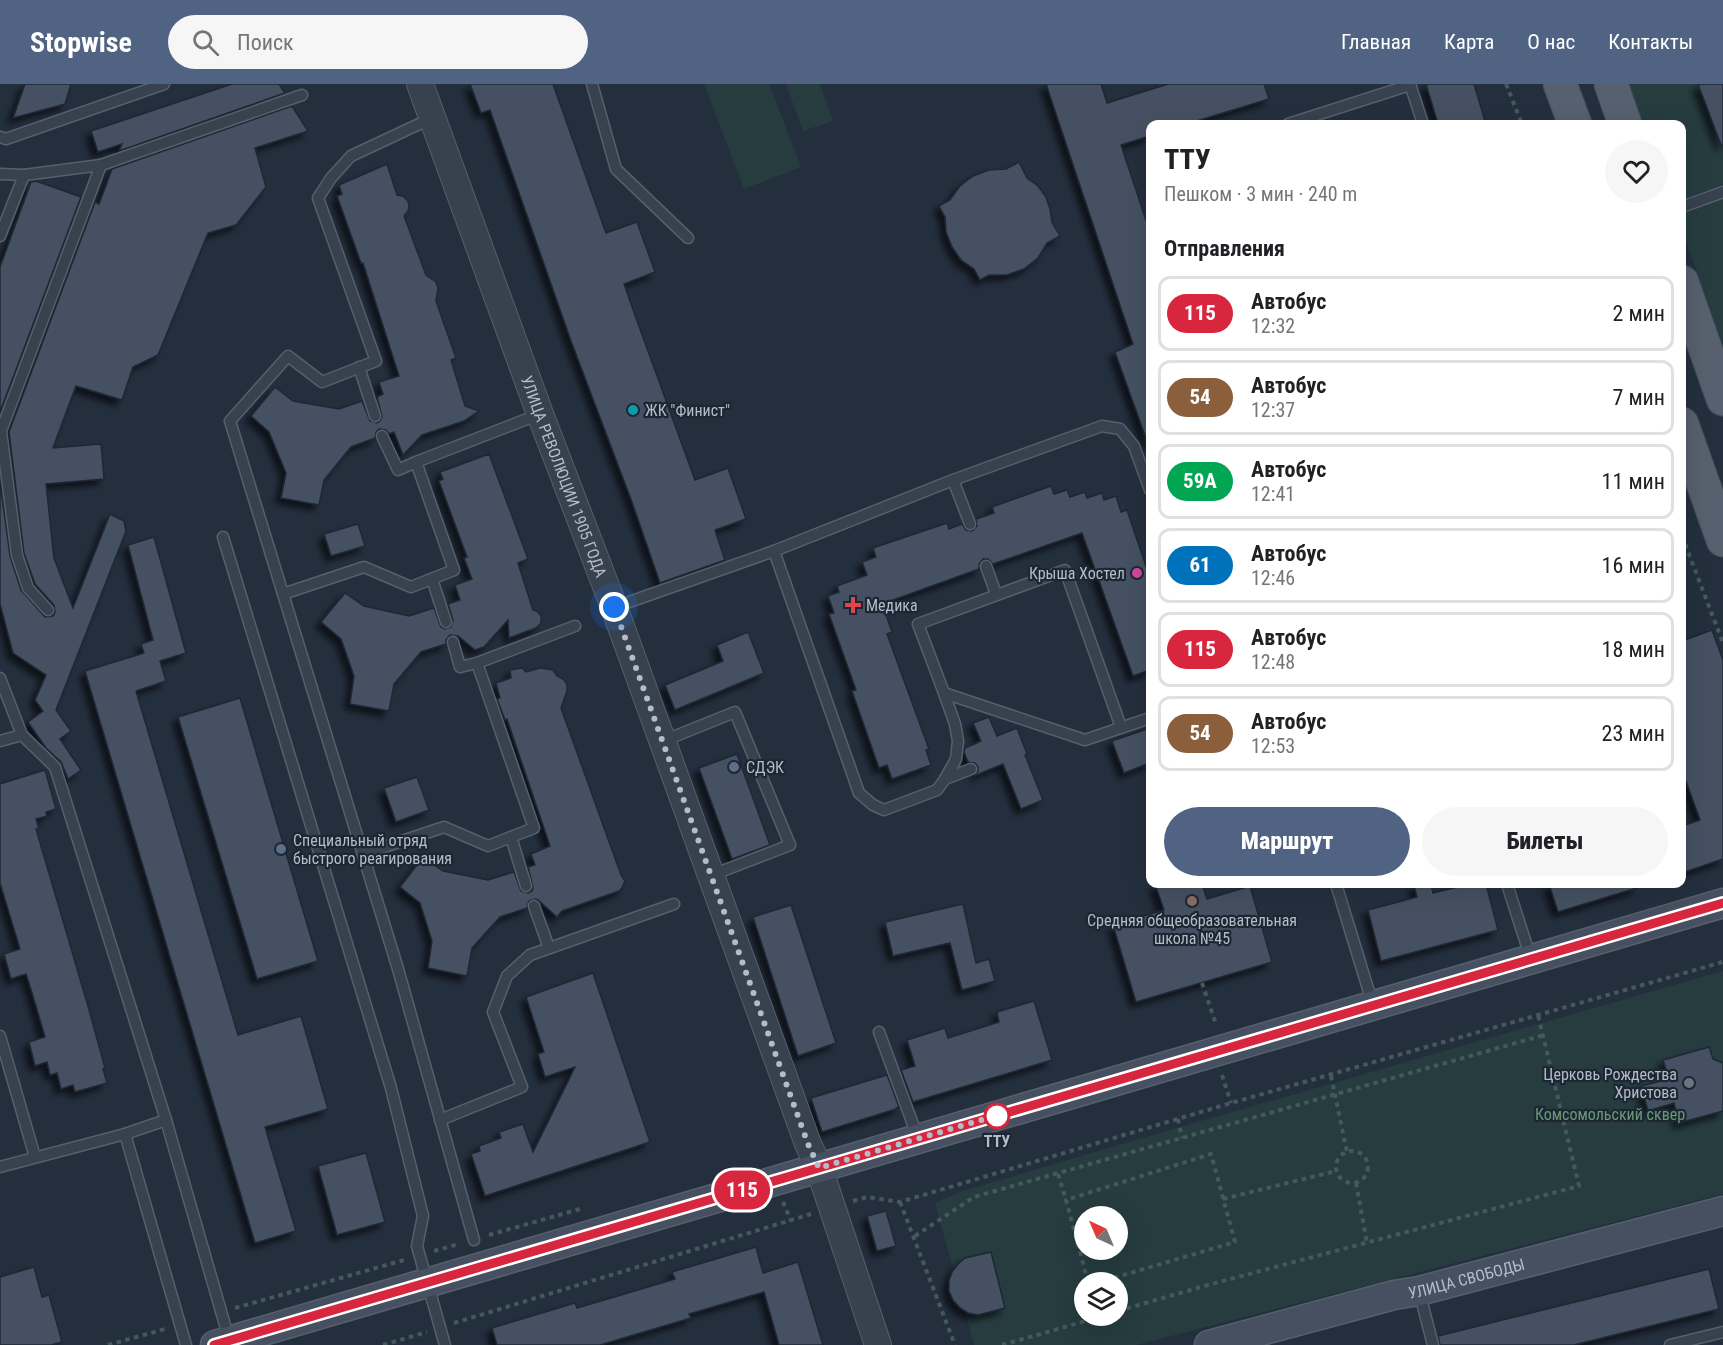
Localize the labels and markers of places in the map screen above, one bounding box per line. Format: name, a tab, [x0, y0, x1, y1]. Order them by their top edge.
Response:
place label: ЖК "Финист"	[645, 401, 730, 420]
marker: ЖК "Финист"	[626, 403, 640, 417]
place label: Крыша Хостел	[1029, 564, 1125, 583]
marker: Крыша Хостел	[1130, 566, 1144, 580]
marker: Медика	[844, 596, 862, 614]
place label: Медика	[866, 596, 918, 615]
place label: СДЭК	[746, 758, 784, 777]
marker: СДЭК	[727, 760, 741, 774]
place label: Специальный отряд быстрого реагирования	[293, 831, 452, 868]
marker: Специальный отряд быстрого реагирования	[274, 842, 288, 856]
marker: Средняя общеобразовательная школа №45	[1185, 894, 1199, 908]
place label: Средняя общеобразовательная школа №45	[1087, 911, 1297, 948]
place label: Церковь Рождества Христова	[1543, 1065, 1677, 1102]
marker: Церковь Рождества Христова	[1682, 1076, 1696, 1090]
marker: ТТУ	[984, 1103, 1010, 1129]
place label: ТТУ	[984, 1132, 1010, 1151]

